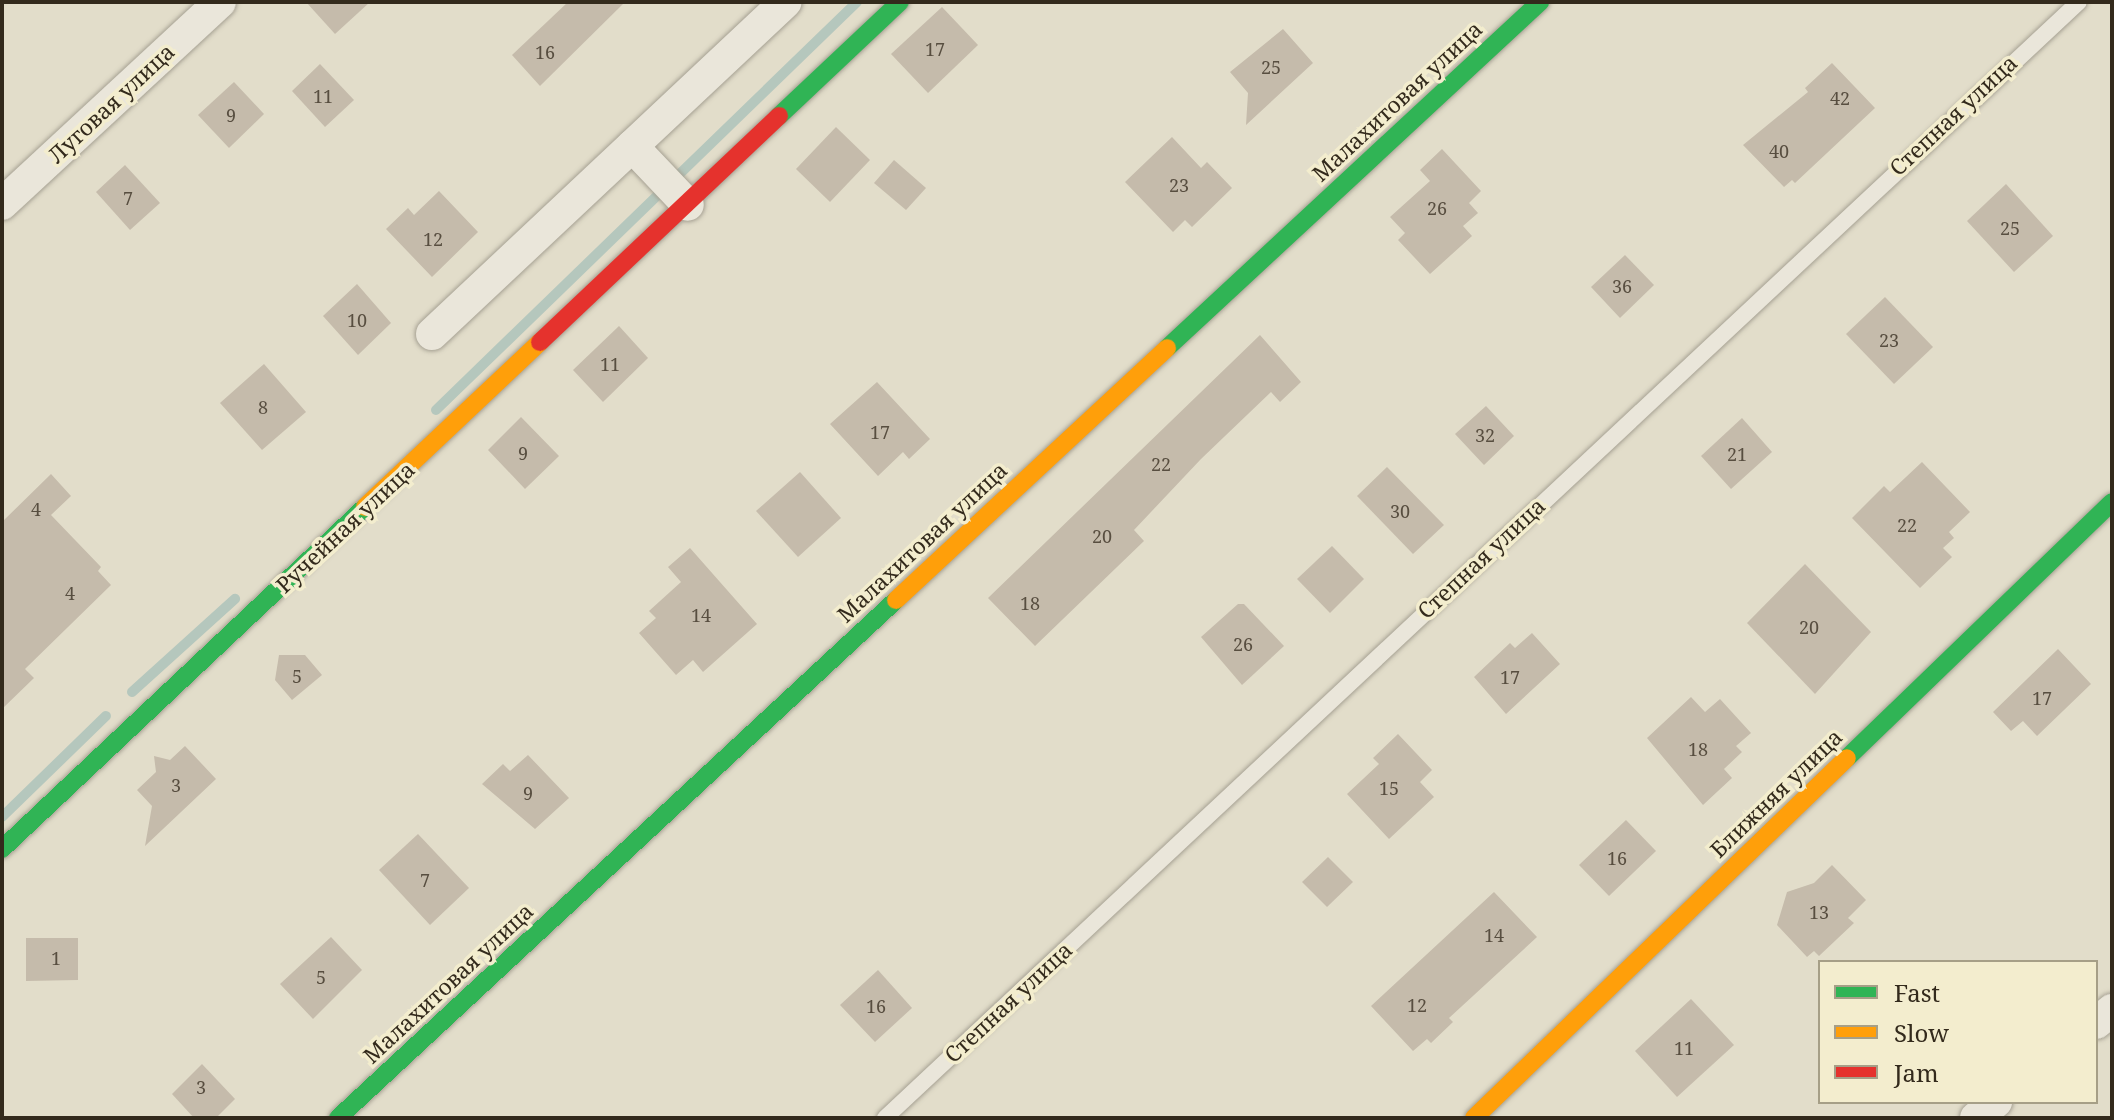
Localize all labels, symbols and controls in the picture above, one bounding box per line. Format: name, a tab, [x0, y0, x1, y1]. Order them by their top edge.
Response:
street label: Малахитовая улица	[1307, 16, 1487, 186]
street label: Луговая улица	[42, 38, 180, 168]
house number: 17	[925, 38, 945, 60]
house number: 16	[535, 41, 555, 63]
street label: Степная улица	[1884, 49, 2022, 181]
house number: 25	[1261, 56, 1281, 78]
house number: 11	[313, 85, 333, 107]
house number: 42	[1830, 87, 1850, 109]
house number: 9	[226, 104, 236, 126]
house number: 40	[1769, 140, 1789, 162]
house number: 23	[1169, 174, 1189, 196]
house number: 7	[123, 187, 133, 209]
house number: 26	[1427, 197, 1447, 219]
house number: 25	[2000, 217, 2020, 239]
house number: 12	[423, 228, 443, 250]
house number: 36	[1612, 275, 1632, 297]
house number: 10	[347, 309, 367, 331]
house number: 23	[1879, 329, 1899, 351]
house number: 11	[600, 353, 620, 375]
house number: 8	[258, 396, 268, 418]
house number: 17	[870, 421, 890, 443]
house number: 32	[1475, 424, 1495, 446]
house number: 9	[518, 442, 528, 464]
house number: 21	[1727, 443, 1747, 465]
house number: 22	[1151, 453, 1171, 475]
street label: Ручейная улица	[270, 456, 420, 598]
street label: Малахитовая улица	[832, 457, 1012, 627]
street label: Степная улица	[1412, 492, 1550, 624]
house number: 4	[31, 498, 41, 520]
house number: 30	[1390, 500, 1410, 522]
house number: 22	[1897, 514, 1917, 536]
house number: 20	[1092, 525, 1112, 547]
house number: 4	[65, 582, 75, 604]
house number: 18	[1020, 592, 1040, 614]
house number: 14	[691, 604, 711, 626]
house number: 20	[1799, 616, 1819, 638]
house number: 26	[1233, 633, 1253, 655]
house number: 5	[292, 665, 302, 687]
house number: 17	[1500, 666, 1520, 688]
house number: 17	[2032, 687, 2052, 709]
street label: Ближняя улица	[1705, 723, 1847, 863]
house number: 18	[1688, 738, 1708, 760]
house number: 3	[171, 774, 181, 796]
house number: 15	[1379, 777, 1399, 799]
house number: 9	[523, 782, 533, 804]
house number: 16	[1607, 847, 1627, 869]
house number: 7	[420, 869, 430, 891]
street label: Малахитовая улица	[358, 898, 538, 1068]
house number: 13	[1809, 901, 1829, 923]
house number: 14	[1484, 924, 1504, 946]
street label: Степная улица	[939, 936, 1077, 1068]
house number: 1	[51, 947, 61, 969]
legend	[1818, 960, 2098, 1104]
house number: 5	[316, 966, 326, 988]
text: Fast	[1894, 976, 1940, 1009]
house number: 12	[1407, 994, 1427, 1016]
house number: 16	[866, 995, 886, 1017]
text: Slow	[1894, 1016, 1949, 1049]
house number: 11	[1674, 1037, 1694, 1059]
text: Jam	[1894, 1056, 1939, 1089]
house number: 3	[196, 1076, 206, 1098]

